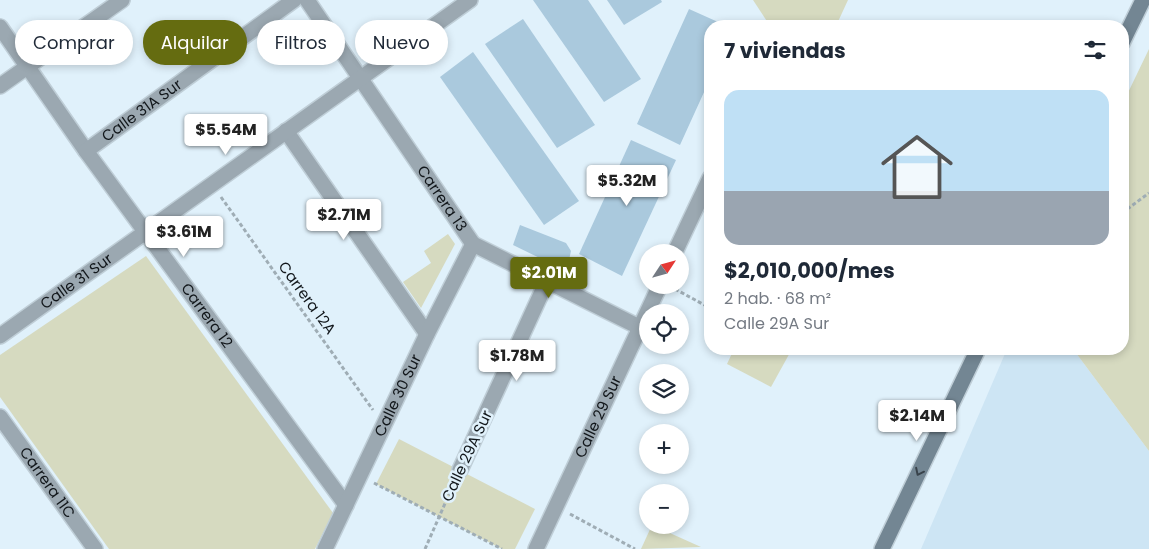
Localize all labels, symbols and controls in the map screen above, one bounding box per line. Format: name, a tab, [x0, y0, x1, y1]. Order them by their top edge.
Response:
chip: Comprar	[15, 20, 133, 65]
chip: Alquilar	[143, 20, 247, 65]
chip: Filtros	[257, 20, 345, 65]
chip: Nuevo	[355, 20, 448, 65]
text: 7 viviendas	[724, 36, 846, 65]
icon: filters	[1081, 36, 1109, 64]
street label: Calle 31A Sur	[97, 74, 186, 146]
pin: $5.54M	[185, 114, 267, 156]
text: $5.54M	[195, 118, 257, 141]
icon: home	[872, 122, 962, 212]
street label: Carrera 13	[412, 161, 472, 235]
pin: $5.32M	[586, 164, 668, 207]
text: $5.32M	[598, 169, 656, 192]
pin: $2.71M	[303, 198, 385, 241]
text: $2.71M	[317, 203, 371, 226]
pin: $3.61M	[143, 216, 225, 258]
text: $3.61M	[156, 220, 212, 243]
north arrow	[639, 244, 689, 294]
map controls	[639, 244, 689, 534]
street label: Calle 31 Sur	[36, 248, 117, 314]
pin: $2.01M	[508, 256, 590, 299]
text: $2,010,000/mes	[724, 256, 895, 285]
street label: Carrera 12A	[274, 257, 341, 338]
text: $2.01M	[521, 261, 577, 284]
street label: Carrera 12	[176, 279, 238, 352]
text: 2 hab. · 68 m²	[724, 287, 831, 310]
button: locate	[639, 304, 689, 354]
text: Calle 29A Sur	[724, 312, 829, 335]
pin: $1.78M	[476, 340, 558, 382]
text: $1.78M	[490, 344, 544, 367]
street label: Calle 30 Sur	[369, 350, 426, 440]
button: layers	[639, 364, 689, 414]
street label: Calle 29 Sur	[569, 372, 626, 461]
pin: $2.14M	[876, 400, 958, 442]
text: $2.14M	[889, 404, 945, 427]
street label: Calle 29A Sur	[436, 406, 497, 505]
button: +	[639, 424, 689, 474]
street label: Carrera 11C	[15, 443, 81, 522]
one-way arrow	[915, 467, 926, 476]
button: −	[639, 484, 689, 534]

